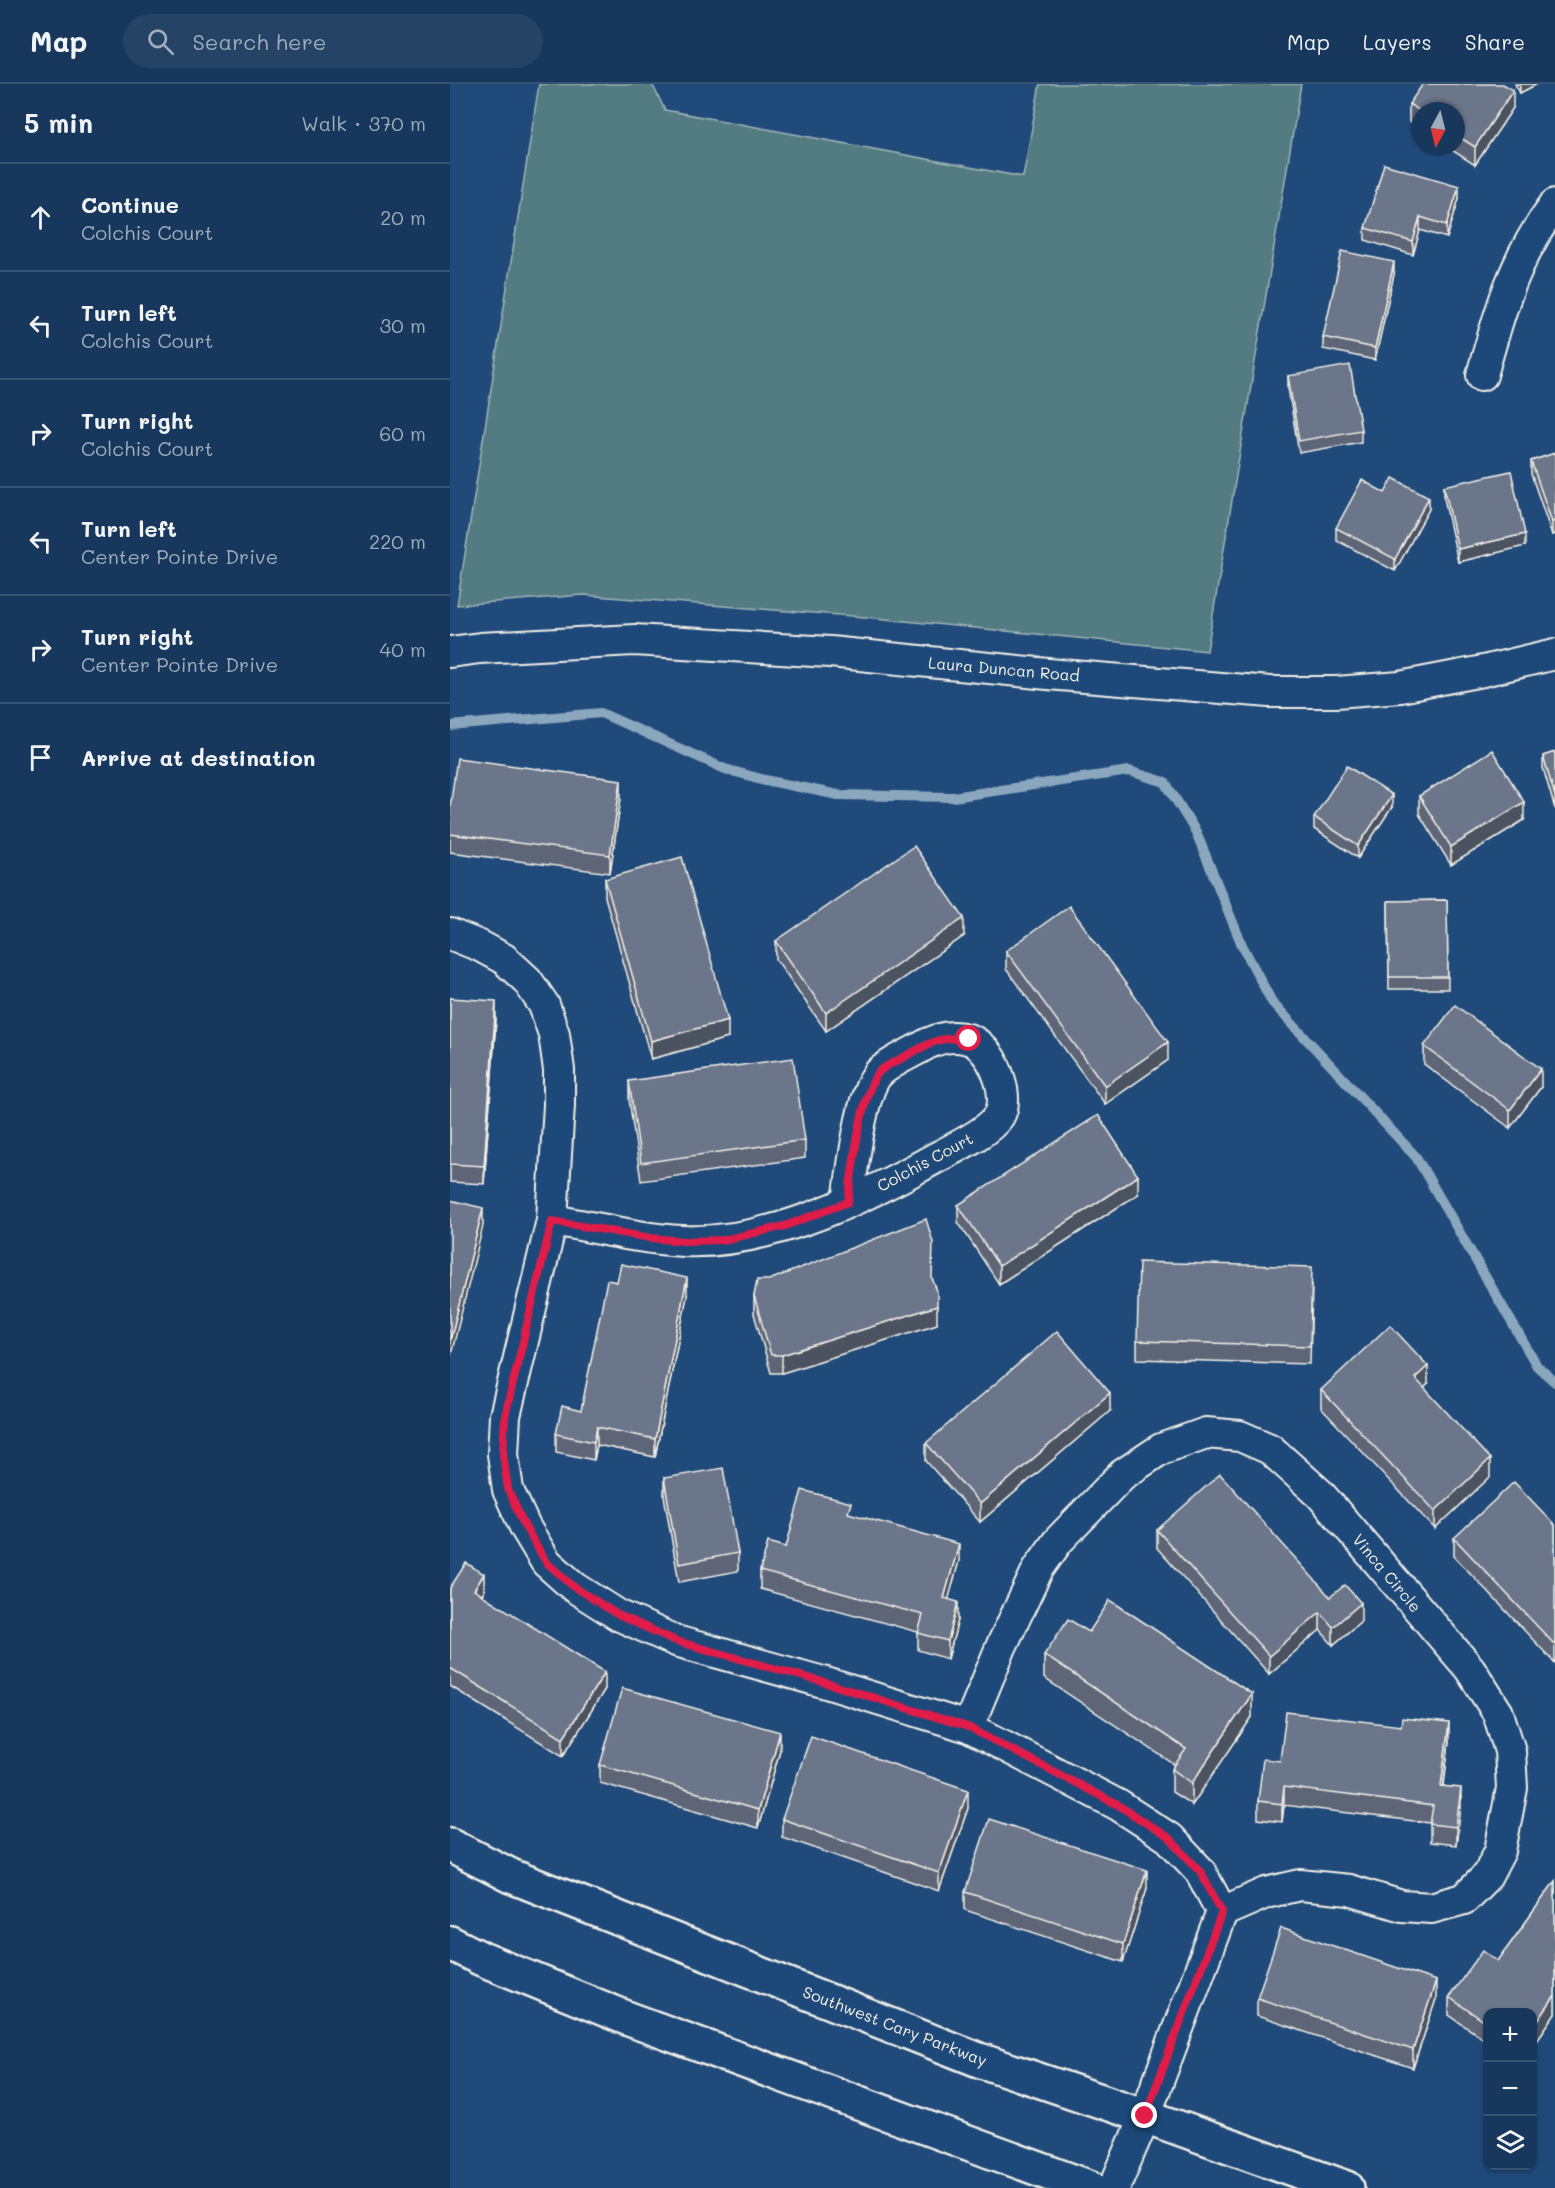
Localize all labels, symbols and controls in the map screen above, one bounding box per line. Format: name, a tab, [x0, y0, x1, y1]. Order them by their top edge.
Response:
search box	[123, 14, 543, 68]
text: Map	[30, 23, 87, 59]
icon: search	[144, 25, 177, 58]
text: Search here	[192, 27, 326, 56]
text: Map	[1287, 28, 1330, 55]
text: Layers	[1363, 28, 1432, 55]
text: Share	[1465, 28, 1525, 55]
north arrow	[1411, 102, 1465, 156]
text: 5 min	[24, 106, 93, 140]
text: Walk · 370 m	[301, 110, 426, 136]
text: Continue	[81, 190, 179, 219]
icon: ahead	[24, 201, 57, 234]
text: 20 m	[380, 204, 426, 230]
text: Colchis Court	[81, 219, 213, 245]
text: Turn left	[81, 298, 177, 327]
icon: left	[24, 309, 57, 342]
text: 30 m	[380, 312, 426, 338]
text: Colchis Court	[81, 327, 213, 353]
text: Turn right	[81, 406, 193, 435]
icon: right	[24, 417, 57, 450]
text: 60 m	[379, 420, 426, 446]
text: Colchis Court	[81, 435, 213, 461]
text: Turn left	[81, 514, 177, 543]
icon: left	[24, 525, 57, 558]
text: 220 m	[369, 528, 426, 554]
text: Center Pointe Drive	[81, 543, 278, 569]
text: Turn right	[81, 622, 193, 651]
icon: right	[24, 633, 57, 666]
text: 40 m	[380, 636, 426, 662]
text: Center Pointe Drive	[81, 651, 278, 677]
street label: Laura Duncan Road	[927, 651, 1081, 686]
icon: arrive	[24, 741, 57, 774]
text: Arrive at destination	[81, 743, 316, 772]
route start	[955, 1025, 981, 1051]
street label: Colchis Court	[873, 1127, 976, 1196]
street label: Vinca Circle	[1348, 1529, 1426, 1616]
street label: Southwest Cary Parkway	[800, 1981, 990, 2070]
map controls	[1483, 2008, 1537, 2170]
button: +	[1483, 2008, 1537, 2062]
button: −	[1483, 2062, 1537, 2116]
route end	[1131, 2102, 1157, 2128]
button: layers	[1483, 2116, 1537, 2170]

